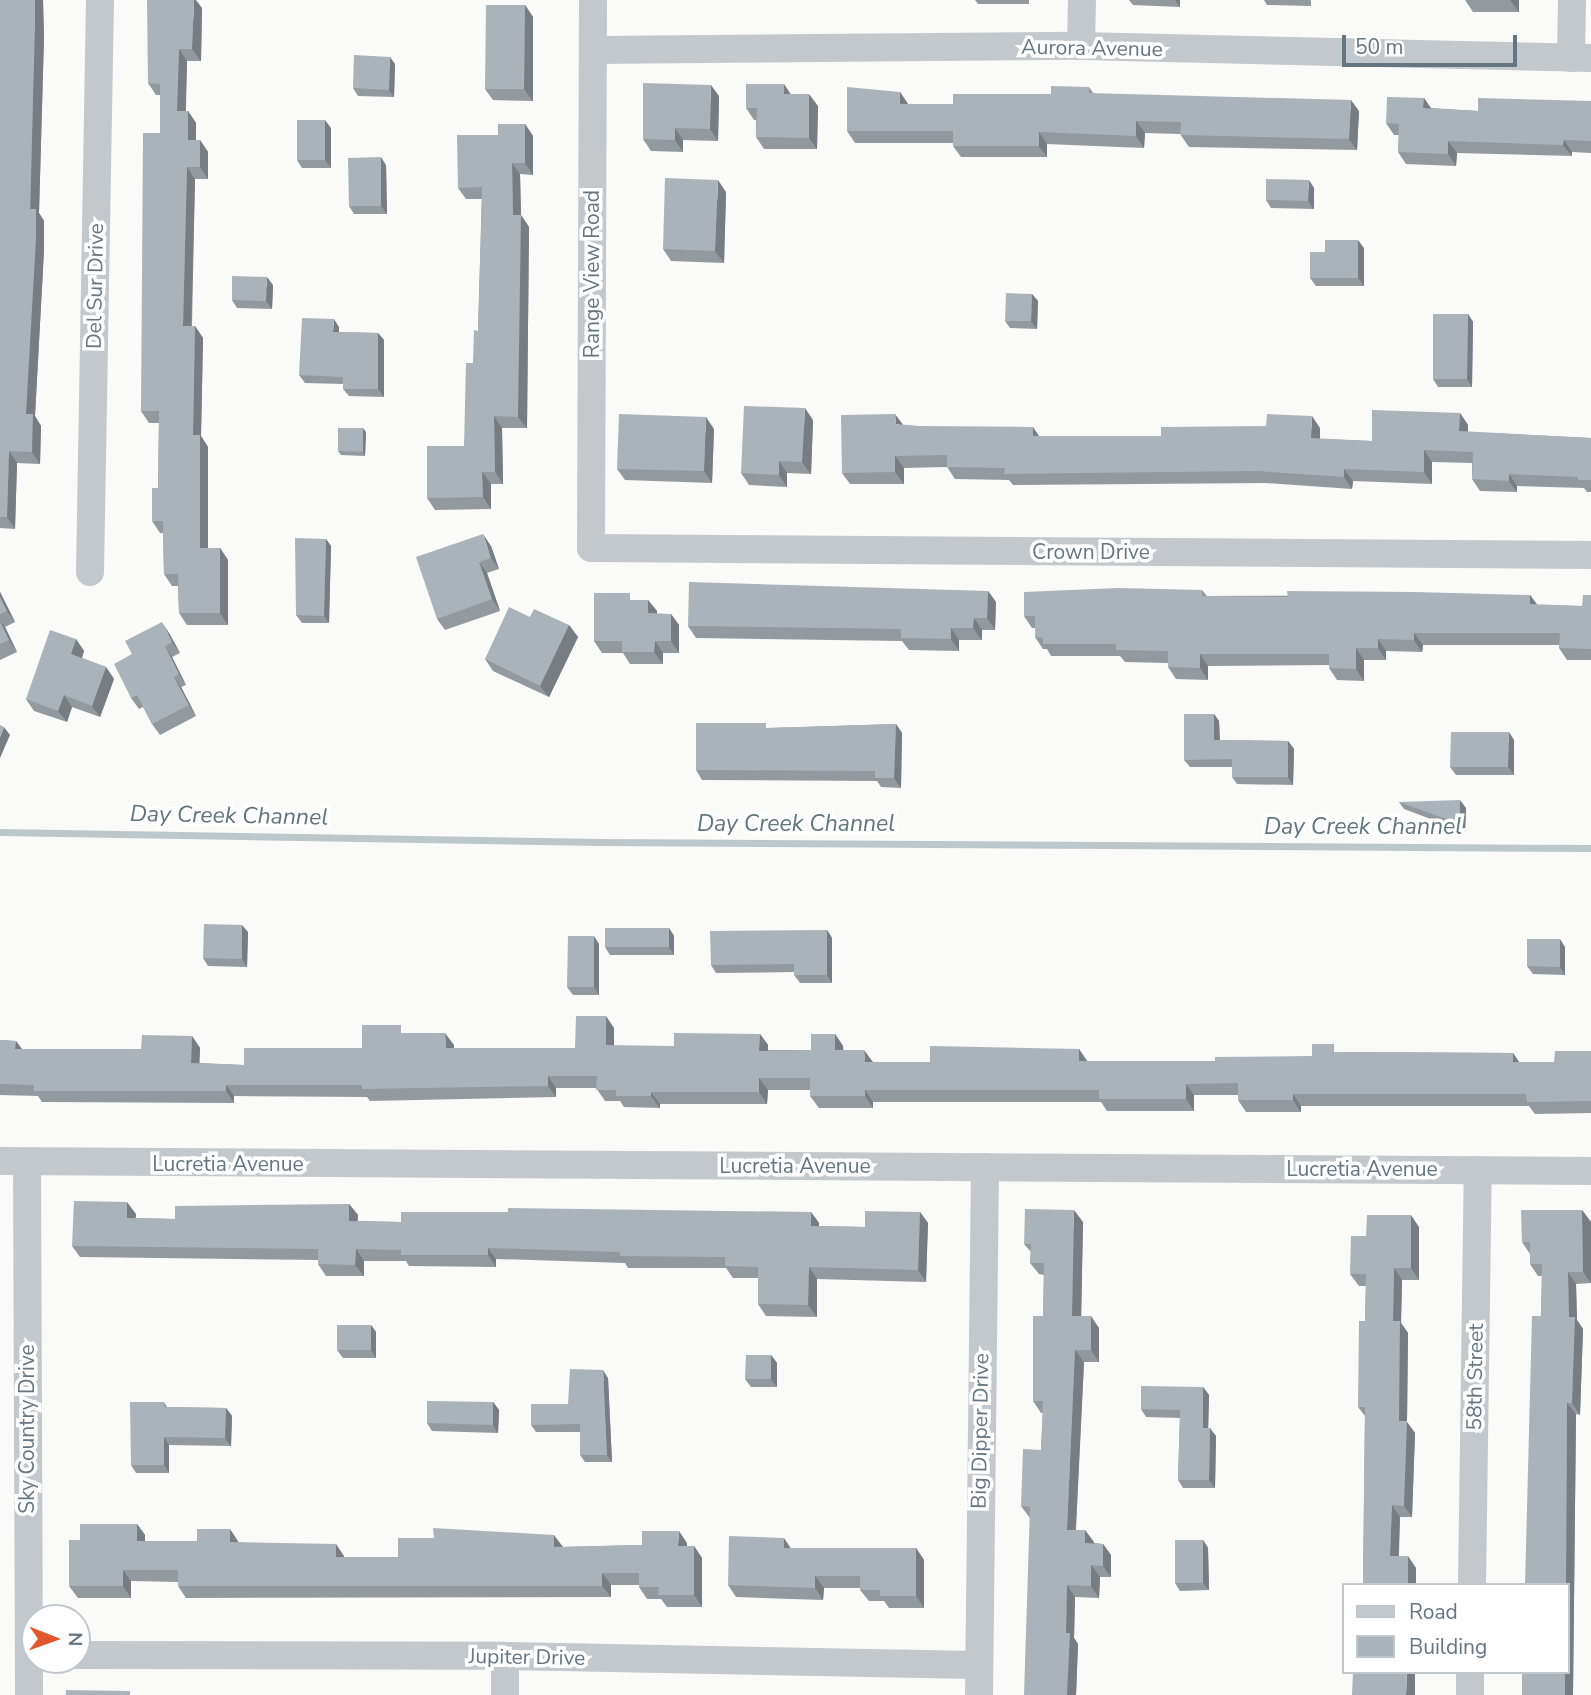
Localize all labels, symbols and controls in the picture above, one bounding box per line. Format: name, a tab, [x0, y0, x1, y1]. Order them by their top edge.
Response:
scale bar	[1346, 21, 1521, 65]
text: 50 m	[1355, 33, 1404, 61]
street label: Aurora Avenue	[1021, 34, 1163, 62]
street label: Range View Road	[579, 190, 605, 358]
street label: Del Sur Drive	[81, 223, 109, 349]
street label: Crown Drive	[1032, 539, 1150, 565]
water label: Day Creek Channel	[130, 800, 328, 832]
water label: Day Creek Channel	[697, 810, 895, 838]
water label: Day Creek Channel	[1264, 813, 1462, 841]
street label: Lucretia Avenue	[152, 1151, 304, 1177]
street label: Lucretia Avenue	[719, 1153, 871, 1179]
street label: Lucretia Avenue	[1286, 1156, 1438, 1182]
street label: 58th Street	[1461, 1323, 1489, 1431]
street label: Sky Country Drive	[14, 1344, 40, 1514]
street label: Big Dipper Drive	[966, 1353, 994, 1509]
legend	[1342, 1583, 1570, 1674]
text: Road	[1409, 1598, 1458, 1626]
north arrow	[21, 1604, 91, 1674]
text: N	[62, 1632, 88, 1647]
text: Building	[1409, 1633, 1487, 1661]
street label: Jupiter Drive	[468, 1643, 586, 1671]

